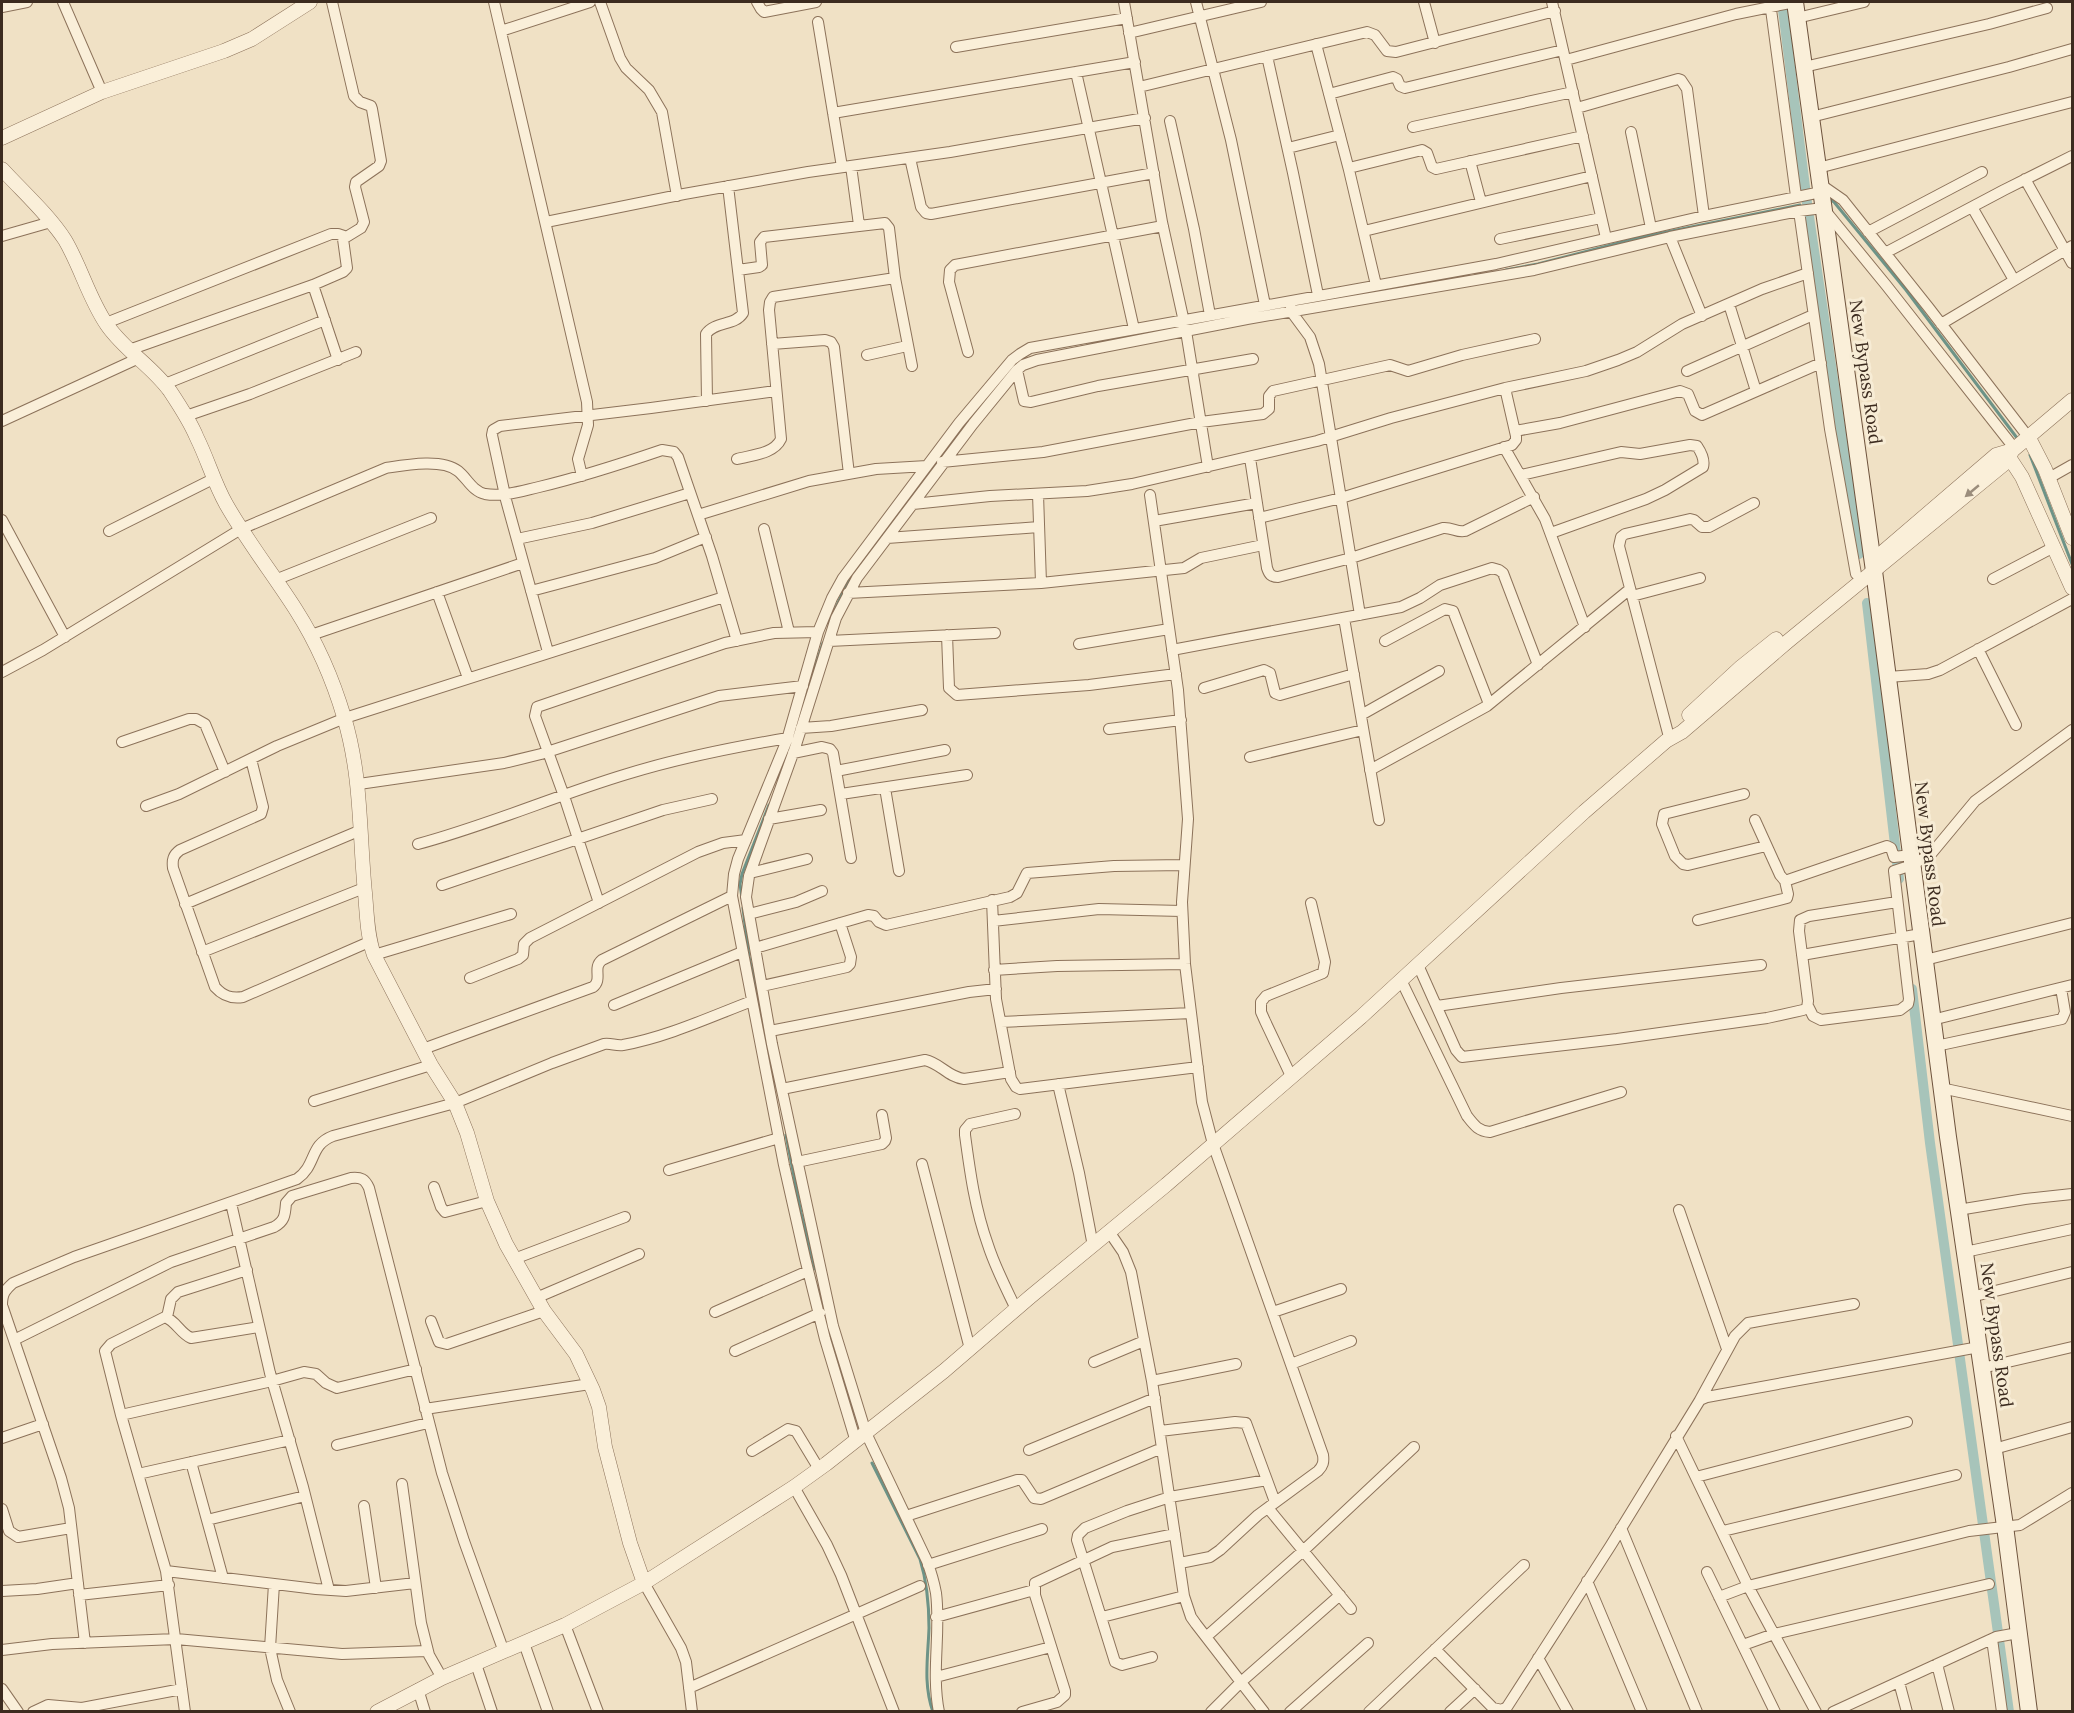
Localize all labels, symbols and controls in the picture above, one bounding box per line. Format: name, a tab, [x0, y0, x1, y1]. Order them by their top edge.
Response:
street label: New Bypass Road	[1844, 298, 1888, 446]
one-way arrow	[1965, 484, 1980, 497]
street label: New Bypass Road	[1910, 780, 1950, 928]
street label: New Bypass Road	[1975, 1261, 2019, 1409]

